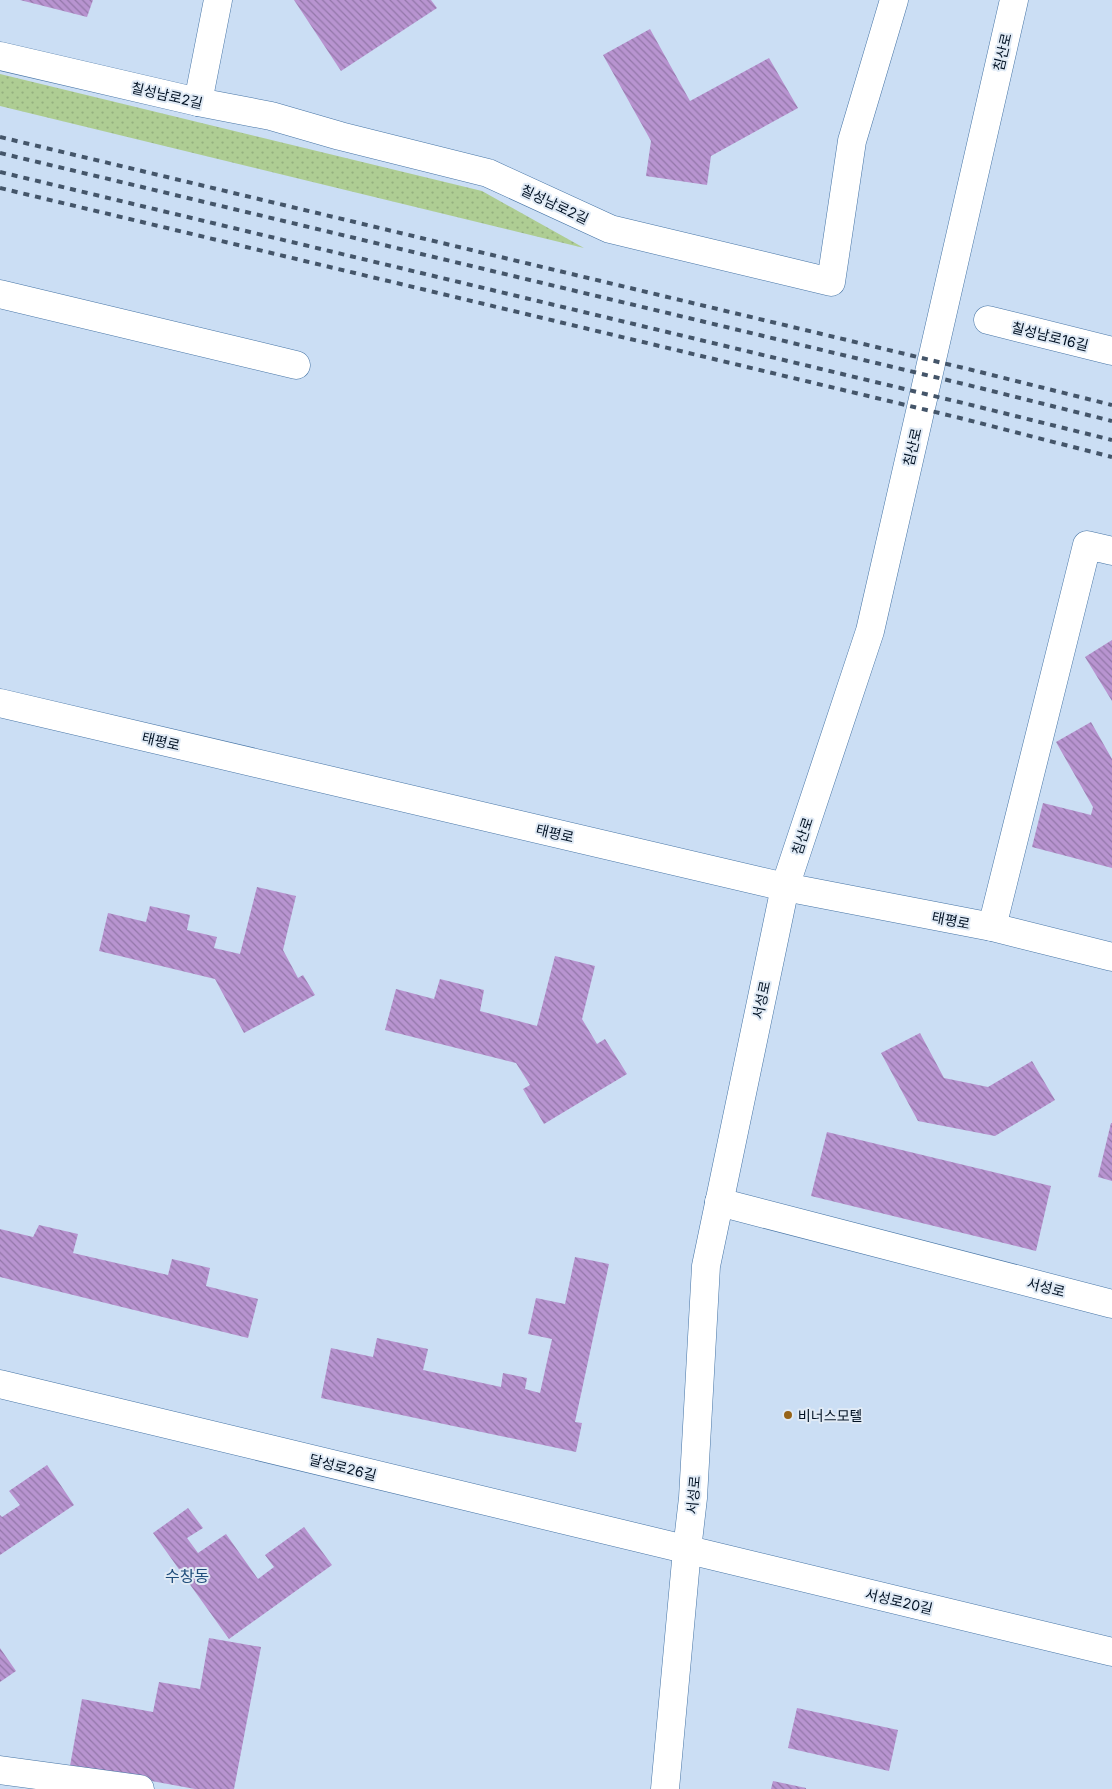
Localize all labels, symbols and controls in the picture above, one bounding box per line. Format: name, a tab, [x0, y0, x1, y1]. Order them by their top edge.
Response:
street label: 침산로	[989, 31, 1015, 73]
street label: 칠성남로2길	[130, 79, 204, 111]
street label: 칠성남로2길	[518, 181, 592, 227]
street label: 칠성남로16길	[1010, 318, 1090, 354]
street label: 침산로	[899, 426, 925, 468]
street label: 태평로	[140, 728, 182, 754]
street label: 침산로	[788, 815, 816, 857]
street label: 태평로	[534, 820, 576, 846]
street label: 태평로	[930, 908, 972, 932]
street label: 서성로	[749, 979, 773, 1021]
street label: 서성로	[1025, 1274, 1067, 1300]
place label: 비너스모텔	[798, 1407, 862, 1424]
marker: 비너스모텔	[782, 1409, 794, 1421]
street label: 달성로26길	[308, 1450, 378, 1484]
street label: 서성로	[683, 1475, 703, 1515]
district label: 수창동	[165, 1566, 209, 1586]
street label: 서성로20길	[864, 1585, 934, 1617]

